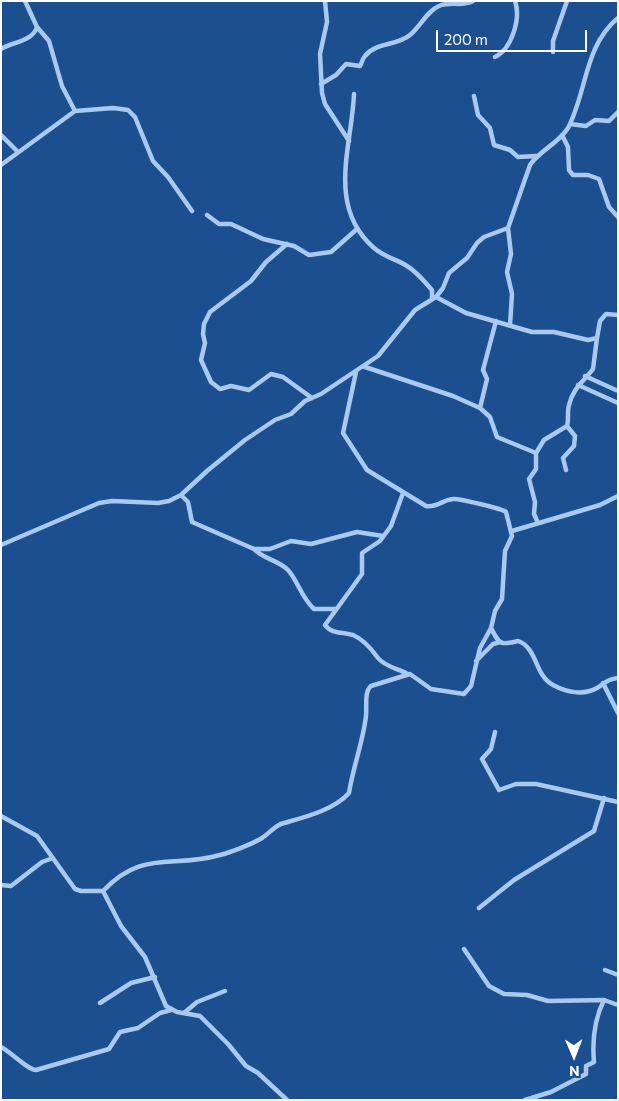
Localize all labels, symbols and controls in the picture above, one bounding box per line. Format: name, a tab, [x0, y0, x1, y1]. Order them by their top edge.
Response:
scale bar	[439, 20, 590, 52]
text: 200 m	[444, 30, 488, 48]
north arrow	[549, 1031, 599, 1081]
text: N	[569, 1063, 580, 1080]

